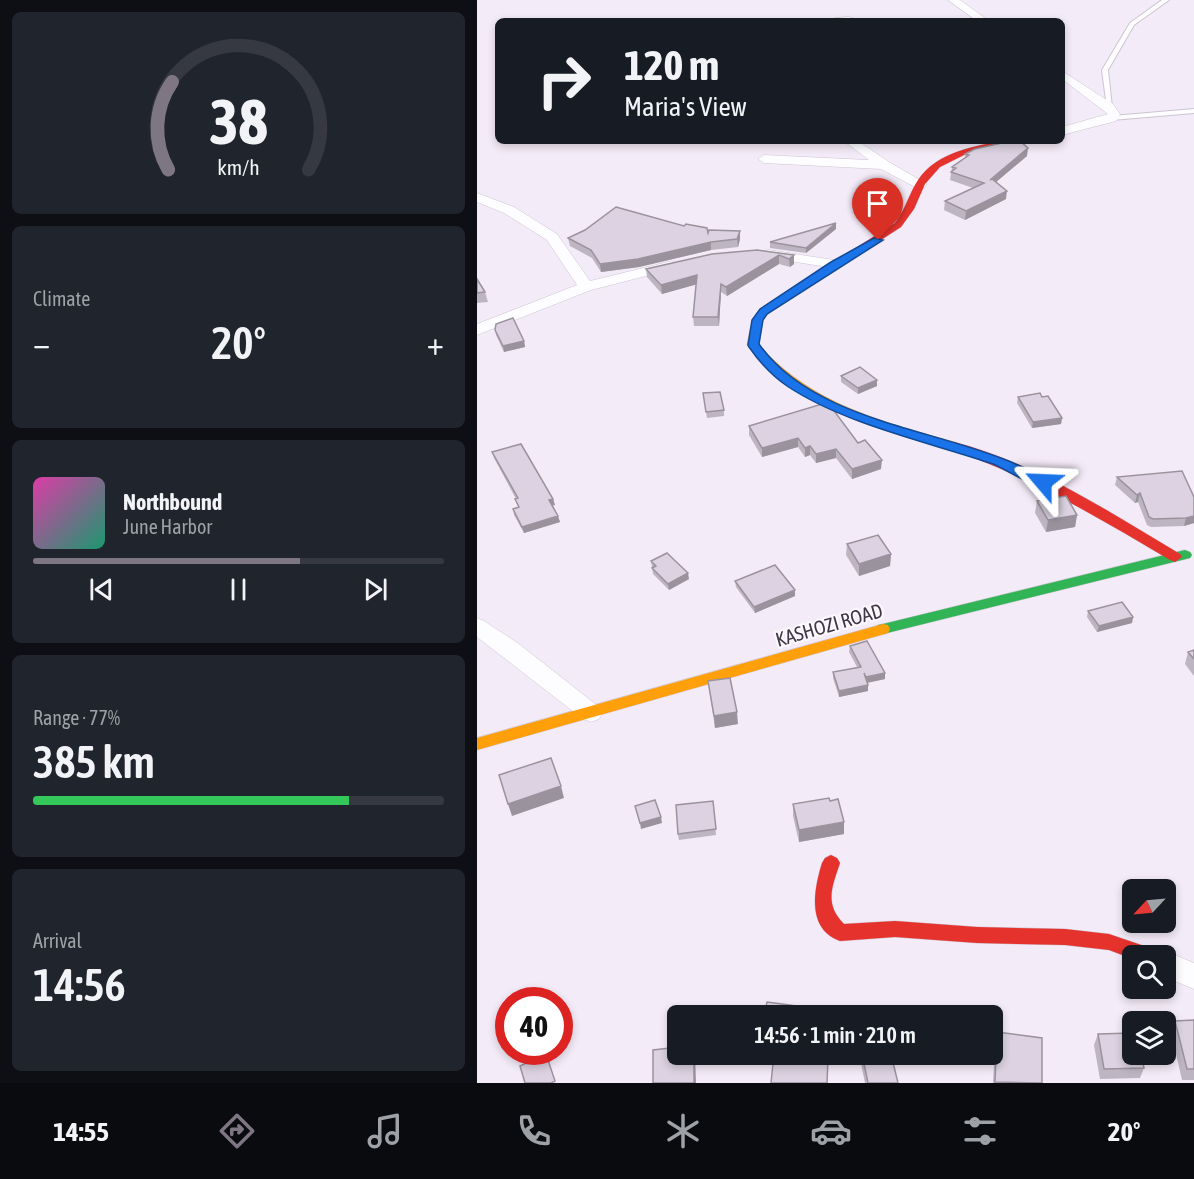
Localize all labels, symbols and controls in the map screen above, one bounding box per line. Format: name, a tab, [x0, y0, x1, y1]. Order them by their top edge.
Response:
text: 120 m	[624, 41, 719, 89]
icon: right	[525, 42, 603, 120]
text: 38	[209, 86, 268, 157]
text: Maria's View	[624, 91, 747, 122]
text: km/h	[217, 155, 260, 180]
pin	[852, 178, 903, 240]
icon: arrive	[861, 187, 894, 220]
text: Climate	[33, 287, 90, 310]
text: 20°	[211, 317, 266, 369]
text: −	[33, 324, 50, 362]
text: +	[427, 324, 444, 362]
position arrow	[1011, 450, 1075, 514]
text: Northbound	[123, 489, 222, 515]
text: June Harbor	[123, 515, 212, 538]
icon: previous	[85, 573, 118, 606]
icon: pause	[222, 573, 255, 606]
icon: next	[359, 573, 392, 606]
street label: KASHOZI ROAD	[773, 598, 885, 651]
text: Range · 77%	[33, 706, 120, 729]
text: 385 km	[33, 736, 155, 788]
north arrow	[1122, 879, 1176, 933]
map controls	[1122, 879, 1176, 1065]
text: Arrival	[33, 929, 82, 952]
button: search	[1122, 945, 1176, 999]
text: 14:56	[33, 959, 126, 1011]
speed limit sign: 40	[495, 987, 573, 1065]
button: layers	[1122, 1011, 1176, 1065]
text: 14:56 · 1 min · 210 m	[754, 1022, 916, 1048]
icon: directions	[216, 1110, 258, 1152]
icon: music	[364, 1110, 406, 1152]
icon: phone	[513, 1110, 555, 1152]
icon: climate	[662, 1110, 704, 1152]
icon: car	[810, 1110, 852, 1152]
icon: filters	[959, 1110, 1001, 1152]
text: 14:55	[53, 1116, 109, 1147]
text: 20°	[1108, 1116, 1141, 1147]

